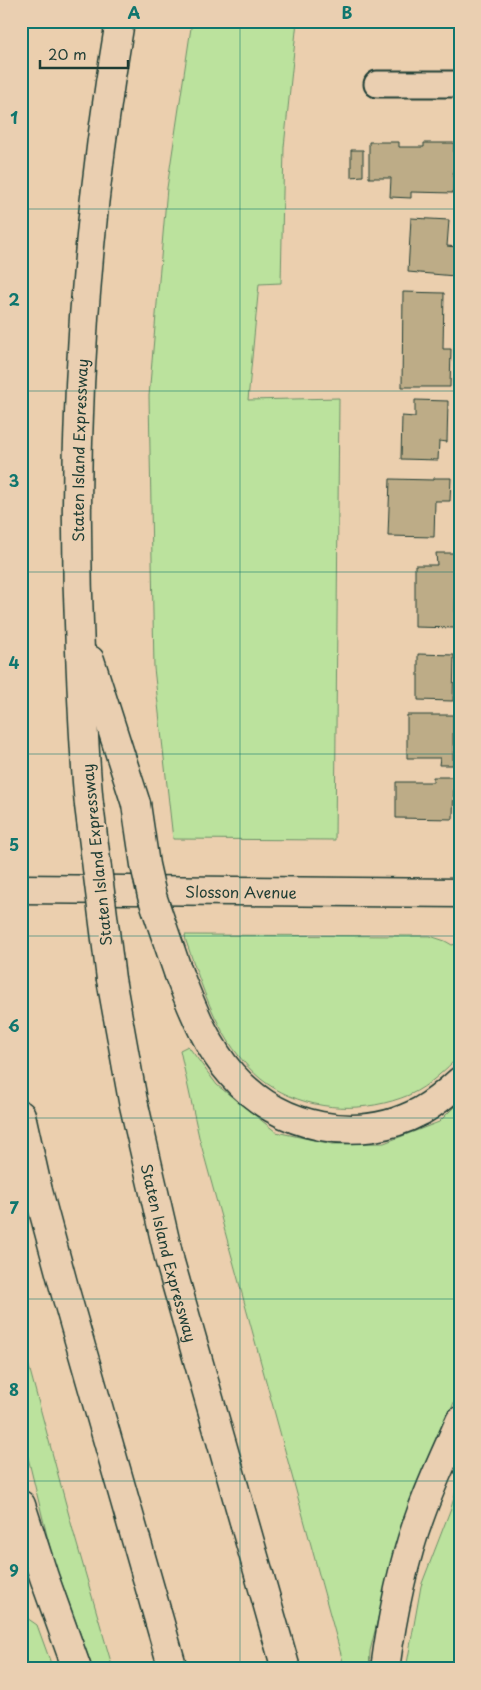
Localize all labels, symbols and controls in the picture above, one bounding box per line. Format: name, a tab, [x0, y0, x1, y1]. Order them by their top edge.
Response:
text: A	[128, 0, 141, 24]
text: B	[342, 0, 353, 24]
scale bar	[40, 38, 128, 70]
text: 20 m	[48, 42, 87, 65]
text: 1	[10, 105, 18, 129]
text: 2	[8, 287, 20, 311]
street label: Staten Island Expressway	[65, 358, 93, 542]
text: 3	[9, 468, 19, 492]
text: 4	[9, 650, 20, 674]
street label: Staten Island Expressway	[75, 763, 117, 947]
text: 5	[9, 832, 19, 856]
street label: Slosson Avenue	[185, 879, 297, 903]
text: 6	[8, 1013, 20, 1037]
street label: Staten Island Expressway	[136, 1161, 204, 1344]
text: 7	[9, 1195, 19, 1219]
text: 8	[9, 1377, 19, 1401]
text: 9	[9, 1558, 19, 1582]

